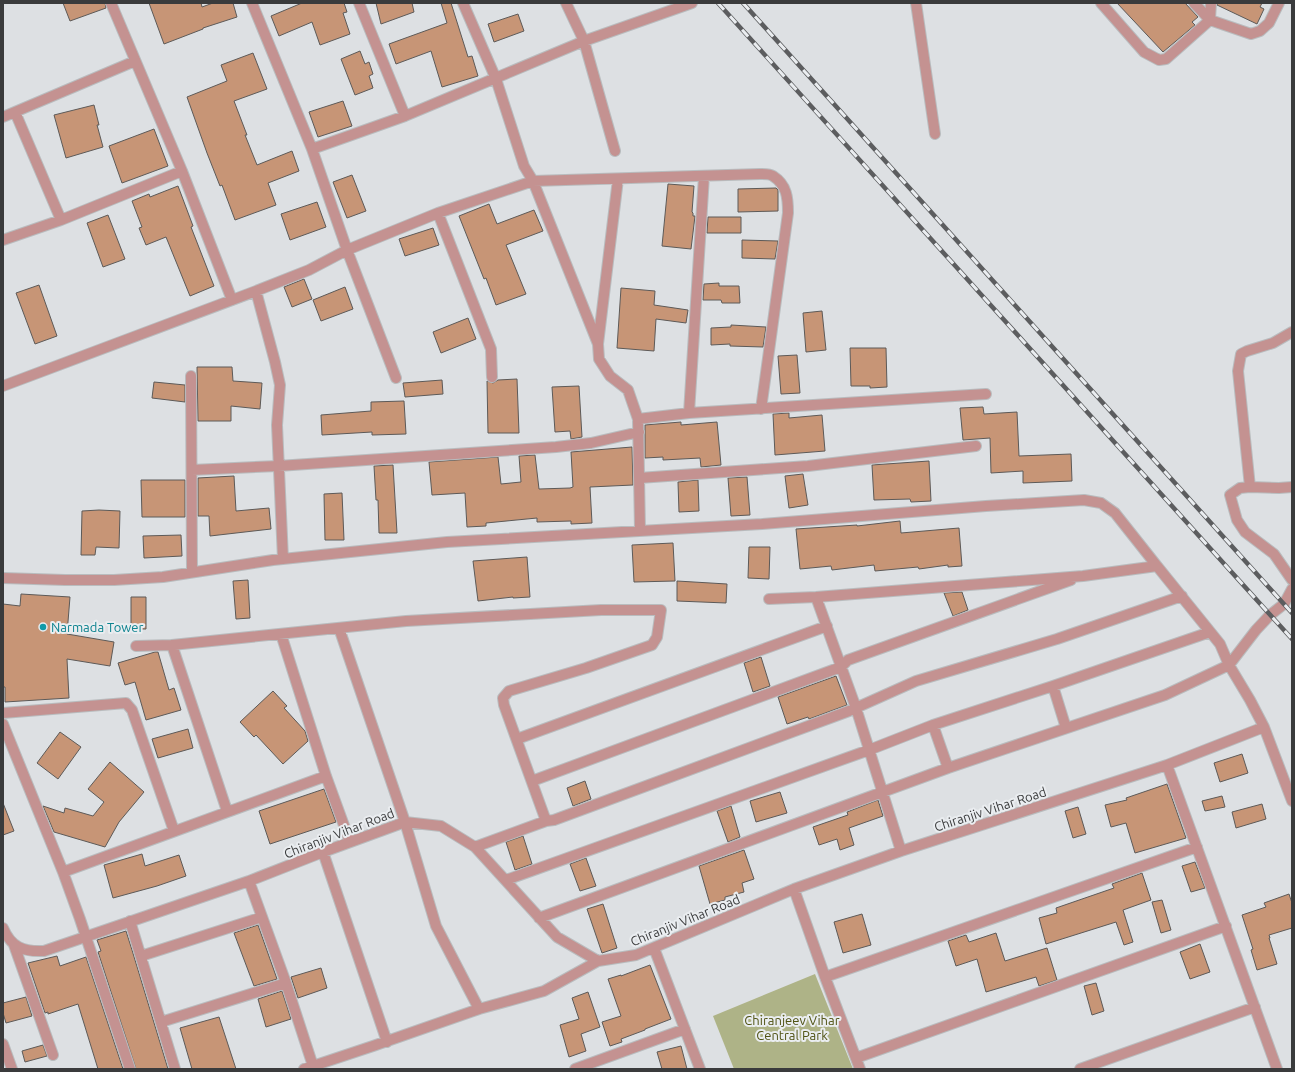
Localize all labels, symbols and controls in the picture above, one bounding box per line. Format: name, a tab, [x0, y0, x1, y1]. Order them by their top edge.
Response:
place label: Narmada Tower	[51, 620, 144, 634]
marker: Narmada Tower	[38, 622, 48, 632]
street label: Chiranjiv Vihar Road	[932, 784, 1048, 834]
street label: Chiranjiv Vihar Road	[282, 806, 396, 860]
street label: Chiranjiv Vihar Road	[628, 892, 742, 948]
park label: Chiranjeev Vihar Central Park	[744, 1013, 840, 1042]

